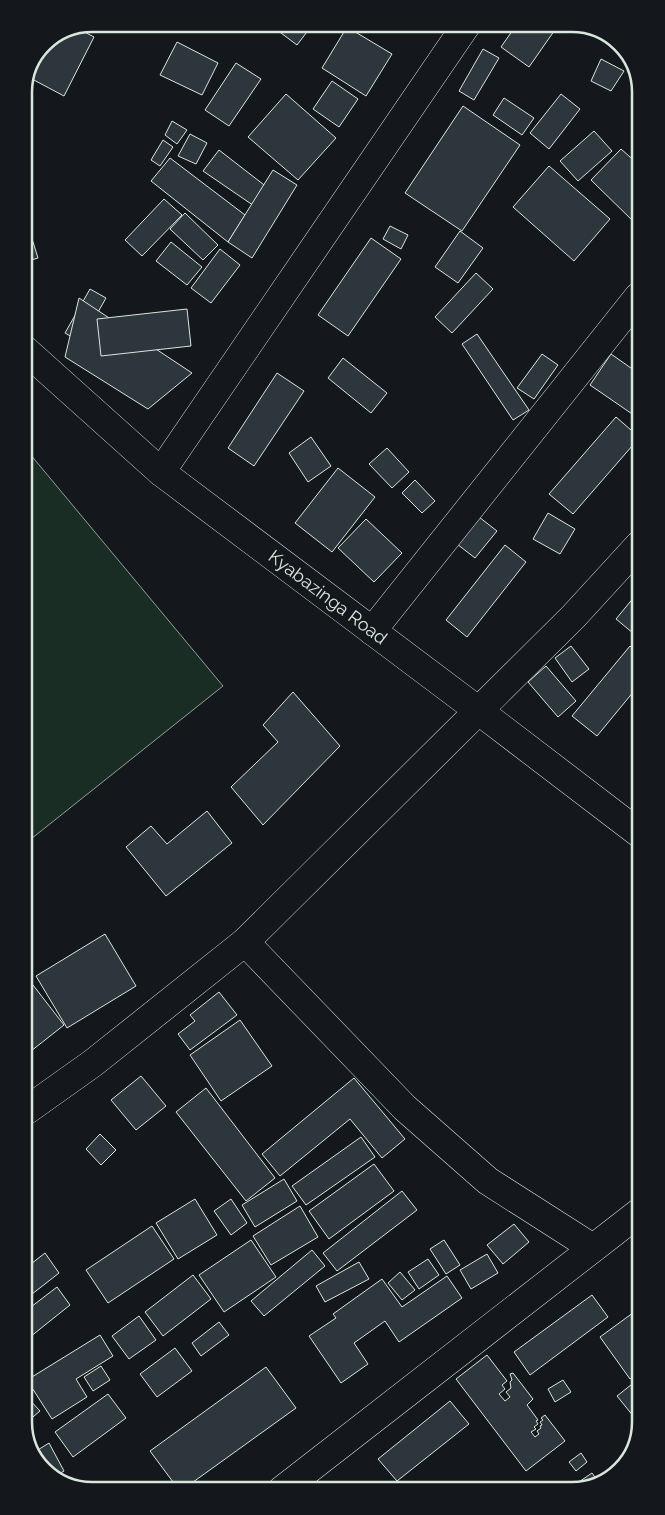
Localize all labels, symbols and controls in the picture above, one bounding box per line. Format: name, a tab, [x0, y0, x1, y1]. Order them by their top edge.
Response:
street label: Kyabazinga Road	[265, 546, 391, 648]

